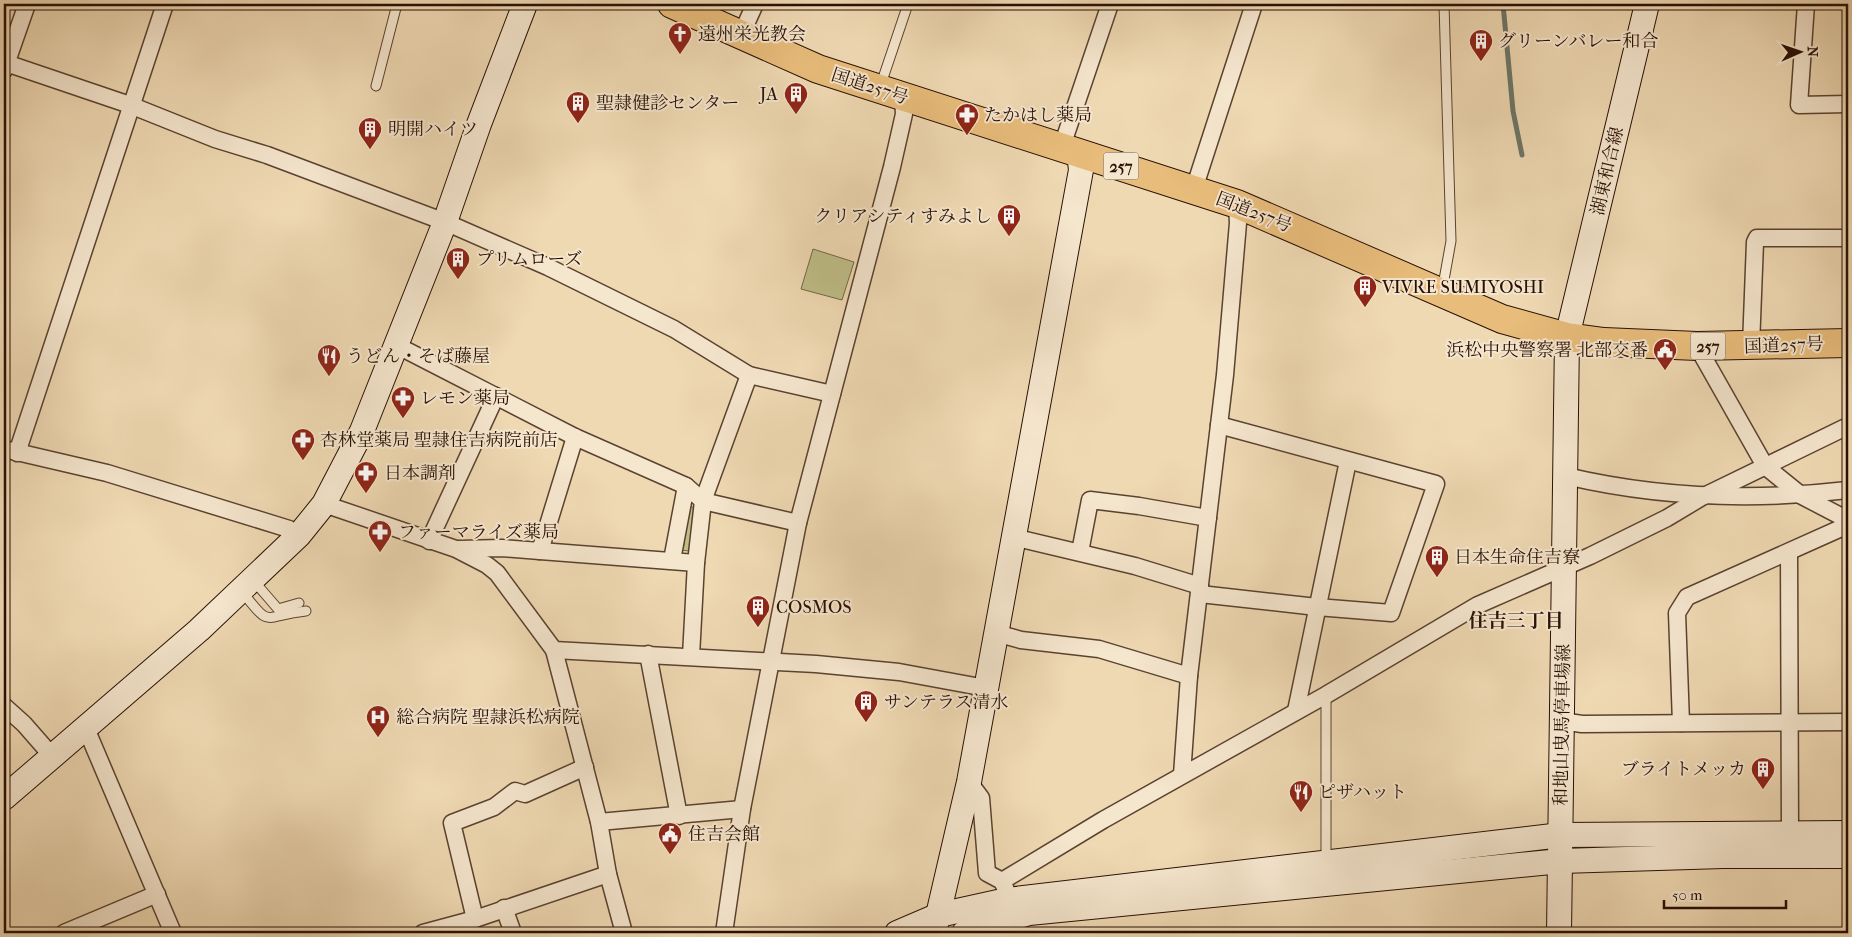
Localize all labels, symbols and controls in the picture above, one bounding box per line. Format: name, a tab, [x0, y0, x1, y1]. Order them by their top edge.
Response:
church icon: 遠州栄光教会	[667, 21, 693, 55]
place label: 遠州栄光教会	[698, 24, 806, 45]
building icon: グリーンバレー和合	[1468, 28, 1494, 62]
north arrow	[1774, 28, 1824, 78]
place label: グリーンバレー和合	[1498, 31, 1658, 52]
text: N	[1804, 46, 1821, 58]
street label: 国道257号	[829, 64, 911, 109]
building icon: JA	[783, 81, 809, 115]
place label: JA	[758, 84, 778, 105]
building icon: 聖隷健診センター	[565, 90, 591, 124]
place label: 聖隷健診センター	[596, 93, 739, 114]
pharmacy icon: たかはし薬局	[954, 102, 980, 136]
place label: たかはし薬局	[984, 105, 1092, 126]
building icon: 明開ハイツ	[357, 116, 383, 150]
place label: 明開ハイツ	[388, 119, 478, 140]
street label: 湖東和合線	[1587, 125, 1628, 217]
road number: 257	[1104, 153, 1138, 180]
street label: 国道257号	[1213, 188, 1295, 237]
building icon: クリアシティすみよし	[996, 203, 1022, 237]
place label: クリアシティすみよし	[814, 206, 992, 227]
building icon: プリムローズ	[445, 246, 471, 280]
place label: プリムローズ	[476, 249, 582, 270]
building icon: VIVRE SUMIYOSHI	[1352, 274, 1378, 308]
place label: VIVRE SUMIYOSHI	[1381, 277, 1544, 298]
road number: 257	[1690, 332, 1726, 360]
street label: 国道257号	[1744, 334, 1824, 357]
public building icon: 浜松中央警察署 北部交番	[1652, 337, 1678, 371]
place label: 浜松中央警察署 北部交番	[1446, 340, 1648, 361]
restaurant icon: うどん・そば藤屋	[316, 343, 342, 377]
place label: うどん・そば藤屋	[346, 346, 490, 367]
pharmacy icon: レモン薬局	[390, 385, 416, 419]
place label: レモン薬局	[420, 388, 510, 409]
pharmacy icon: 杏林堂薬局 聖隷住吉病院前店	[290, 427, 316, 461]
place label: 杏林堂薬局 聖隷住吉病院前店	[320, 430, 558, 451]
pharmacy icon: 日本調剤	[353, 460, 379, 494]
place label: 日本調剤	[384, 463, 456, 484]
pharmacy icon: ファーマライズ薬局	[367, 519, 393, 553]
place label: ファーマライズ薬局	[398, 522, 559, 543]
building icon: 日本生命住吉寮	[1424, 544, 1450, 578]
place label: 日本生命住吉寮	[1454, 547, 1580, 568]
building icon: COSMOS	[745, 594, 771, 628]
place label: COSMOS	[776, 597, 851, 618]
district label: 住吉三丁目	[1468, 610, 1564, 632]
street label: 和地山曳馬停車場線	[1551, 644, 1574, 806]
building icon: サンテラス清水	[853, 689, 879, 723]
place label: サンテラス清水	[884, 692, 1009, 713]
hospital icon: 総合病院 聖隷浜松病院	[365, 704, 391, 738]
place label: 総合病院 聖隷浜松病院	[396, 707, 580, 728]
building icon: ブライトメッカ	[1750, 756, 1776, 790]
place label: ブライトメッカ	[1621, 759, 1746, 780]
restaurant icon: ピザハット	[1288, 779, 1314, 813]
place label: ピザハット	[1318, 782, 1407, 803]
public building icon: 住吉会館	[657, 821, 683, 855]
place label: 住吉会館	[688, 824, 760, 845]
scale bar	[1664, 877, 1787, 909]
text: 50 m	[1672, 886, 1703, 904]

